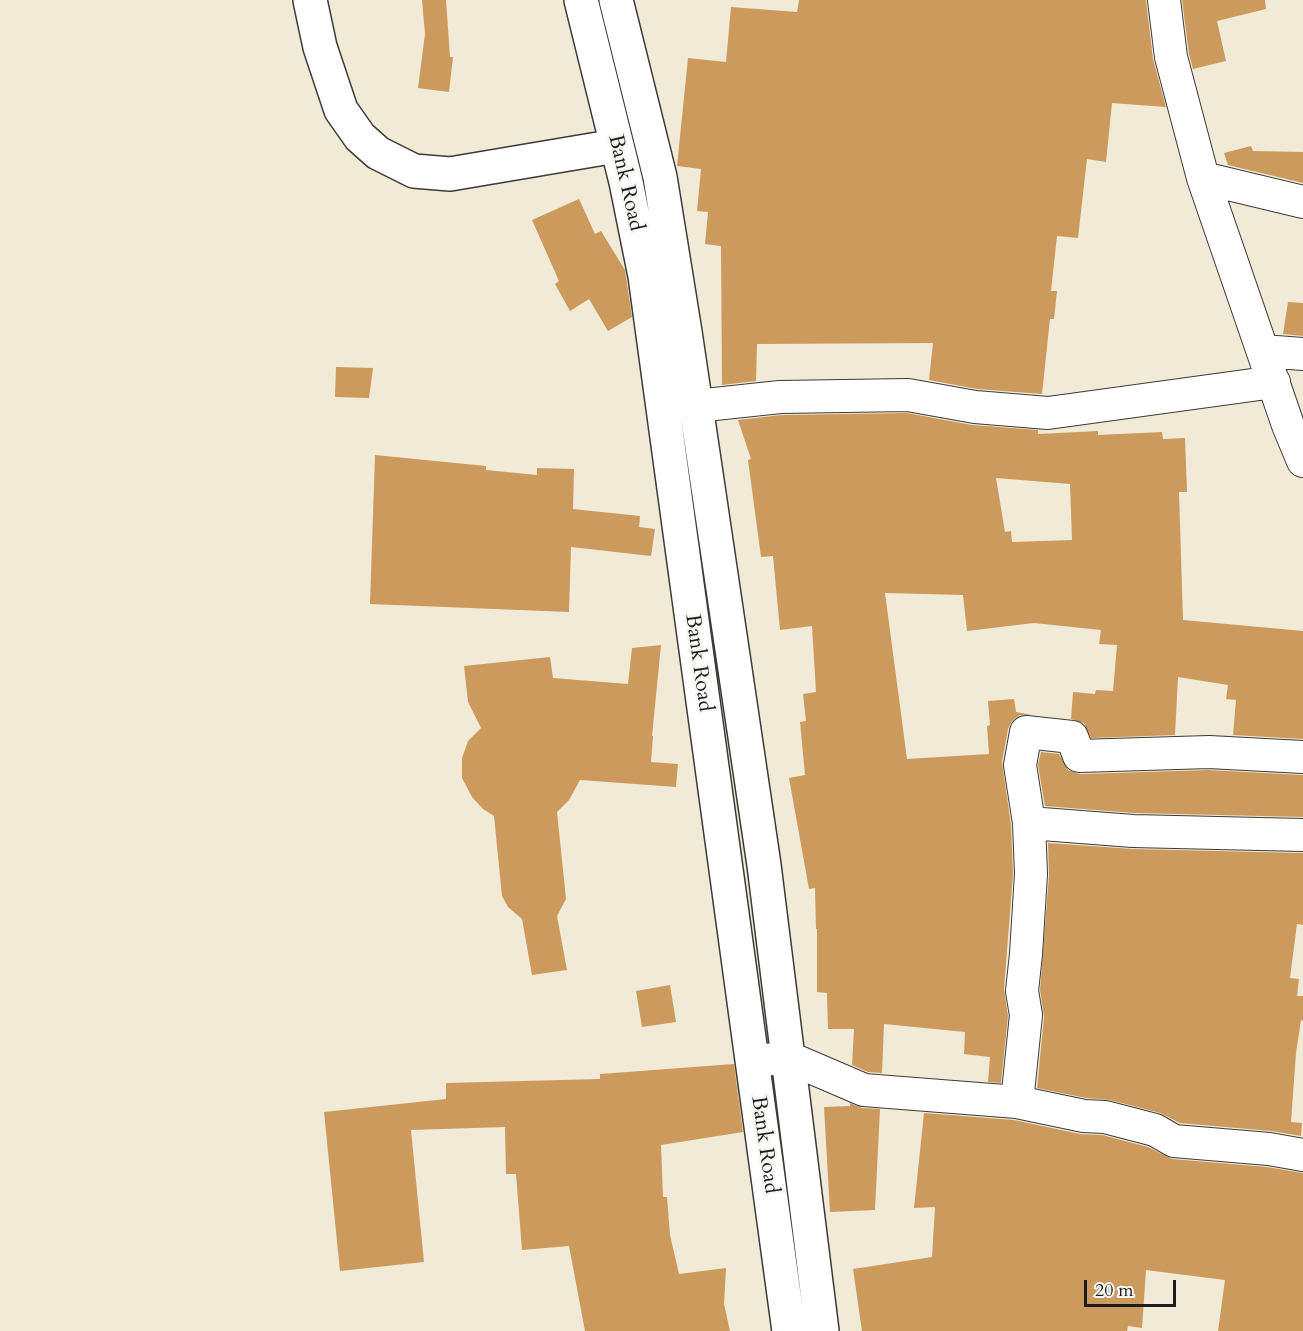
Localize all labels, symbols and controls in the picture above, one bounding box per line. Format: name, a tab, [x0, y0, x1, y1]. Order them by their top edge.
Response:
street label: Bank Road	[602, 132, 648, 234]
street label: Bank Road	[679, 613, 717, 713]
street label: Bank Road	[745, 1095, 783, 1195]
scale bar	[1087, 1268, 1178, 1306]
text: 20 m	[1095, 1278, 1134, 1303]

